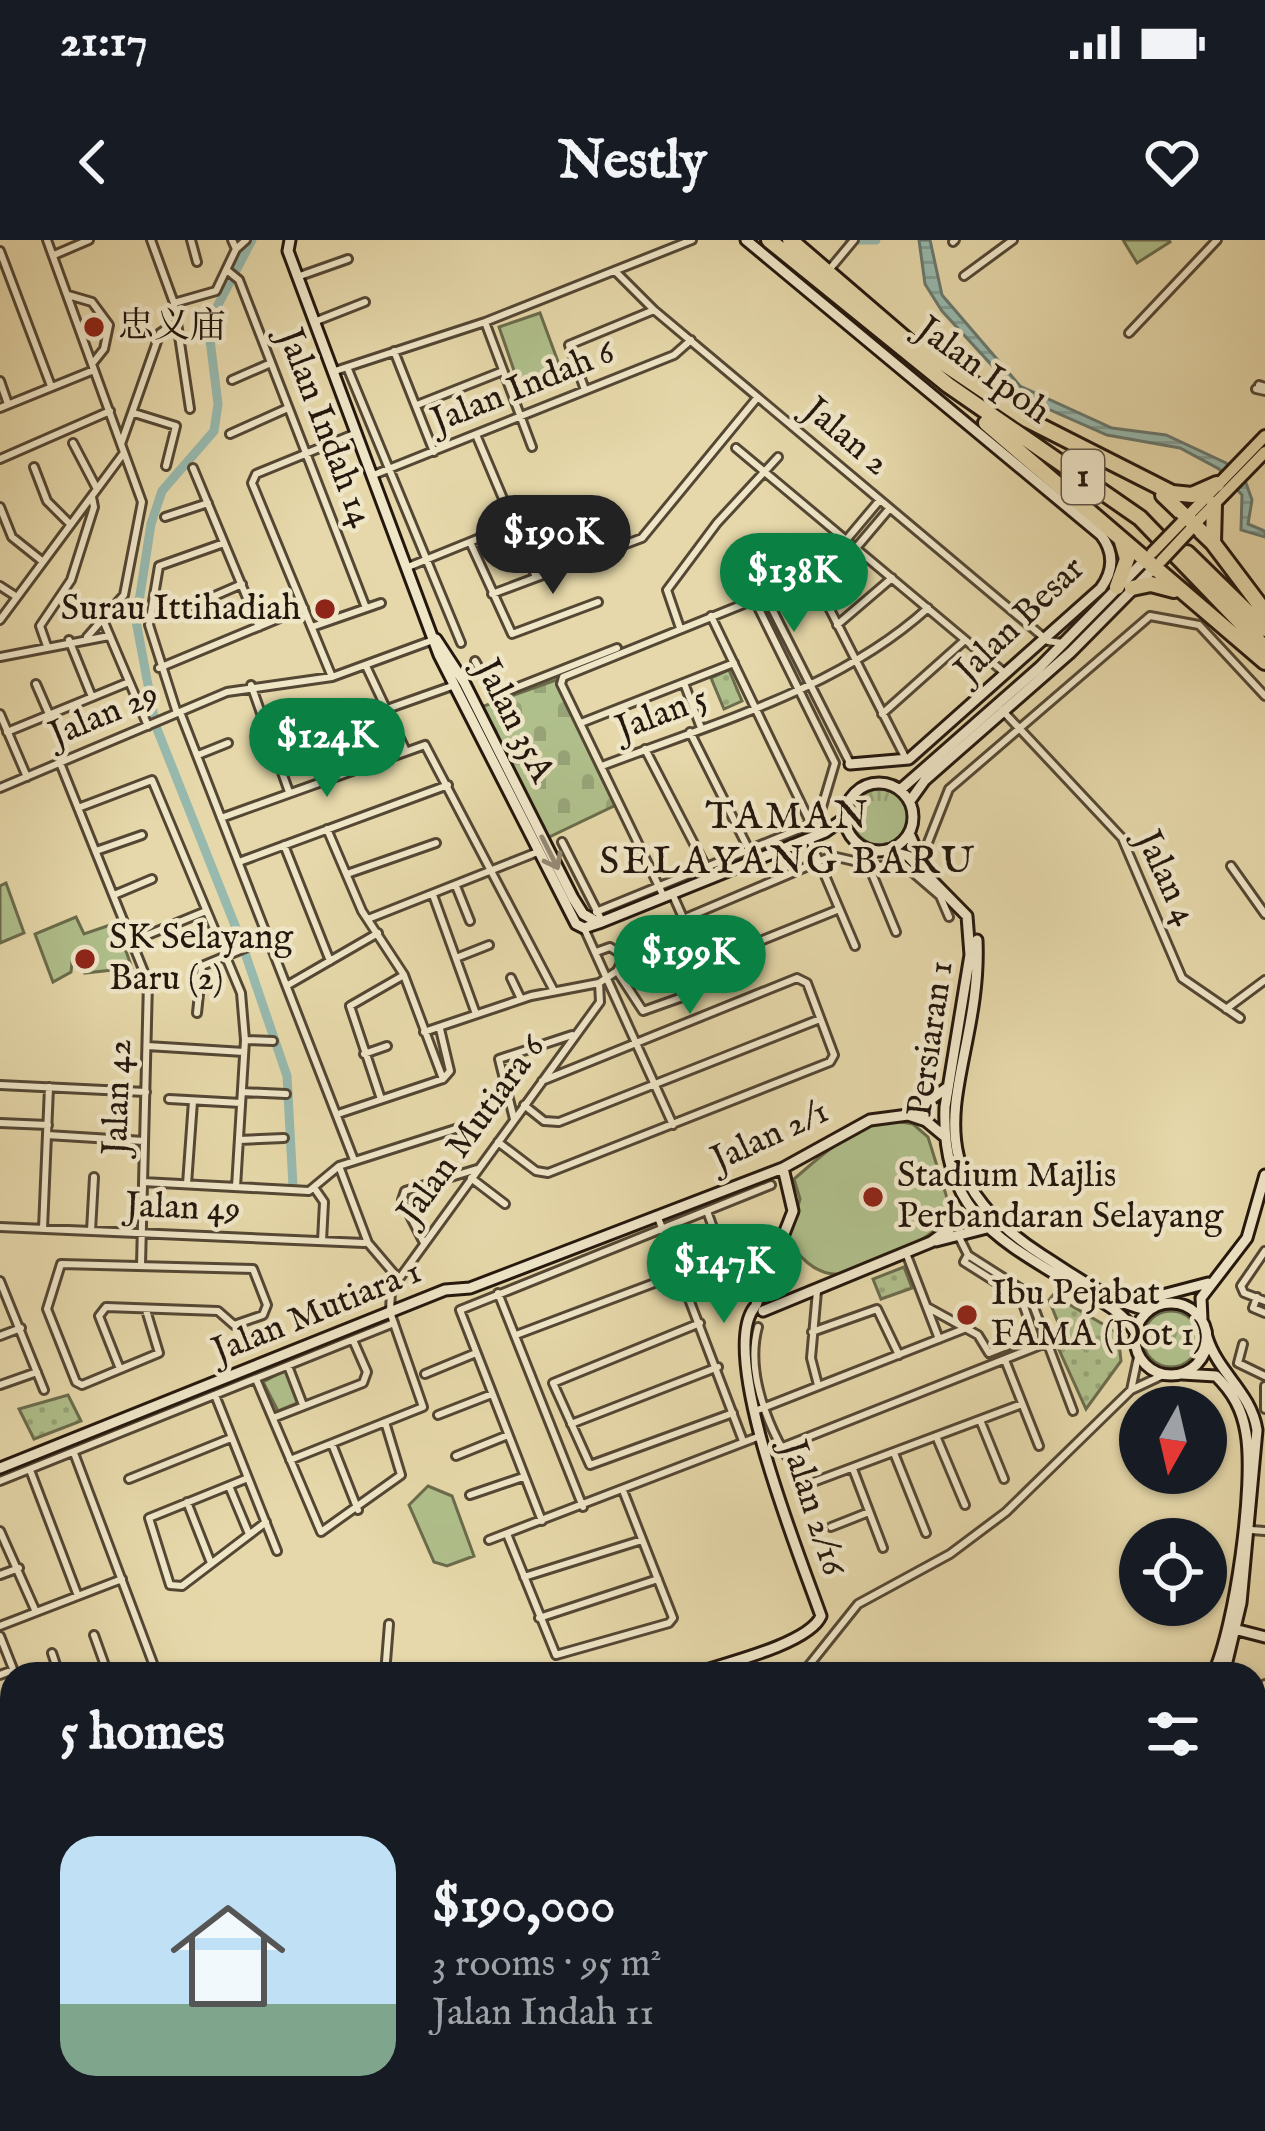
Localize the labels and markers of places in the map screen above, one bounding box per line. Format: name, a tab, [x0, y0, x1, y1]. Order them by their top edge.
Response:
place label: 忠义庙	[118, 304, 226, 350]
marker: 忠义庙	[81, 314, 107, 340]
pin: $190K	[469, 495, 637, 597]
pin: $138K	[710, 533, 878, 635]
place label: Surau Ittihadiah	[61, 586, 301, 632]
marker: Surau Ittihadiah	[312, 596, 338, 622]
pin: $124K	[243, 698, 411, 800]
place label: SK Selayang Baru (2)	[109, 915, 294, 1002]
pin: $199K	[606, 915, 774, 1017]
marker: SK Selayang Baru (2)	[72, 946, 98, 972]
place label: Stadium Majlis Perbandaran Selayang	[897, 1153, 1224, 1240]
marker: Stadium Majlis Perbandaran Selayang	[860, 1184, 886, 1210]
pin: $147K	[640, 1224, 808, 1326]
place label: Ibu Pejabat FAMA (Dot 1)	[991, 1271, 1204, 1358]
marker: Ibu Pejabat FAMA (Dot 1)	[954, 1302, 980, 1328]

